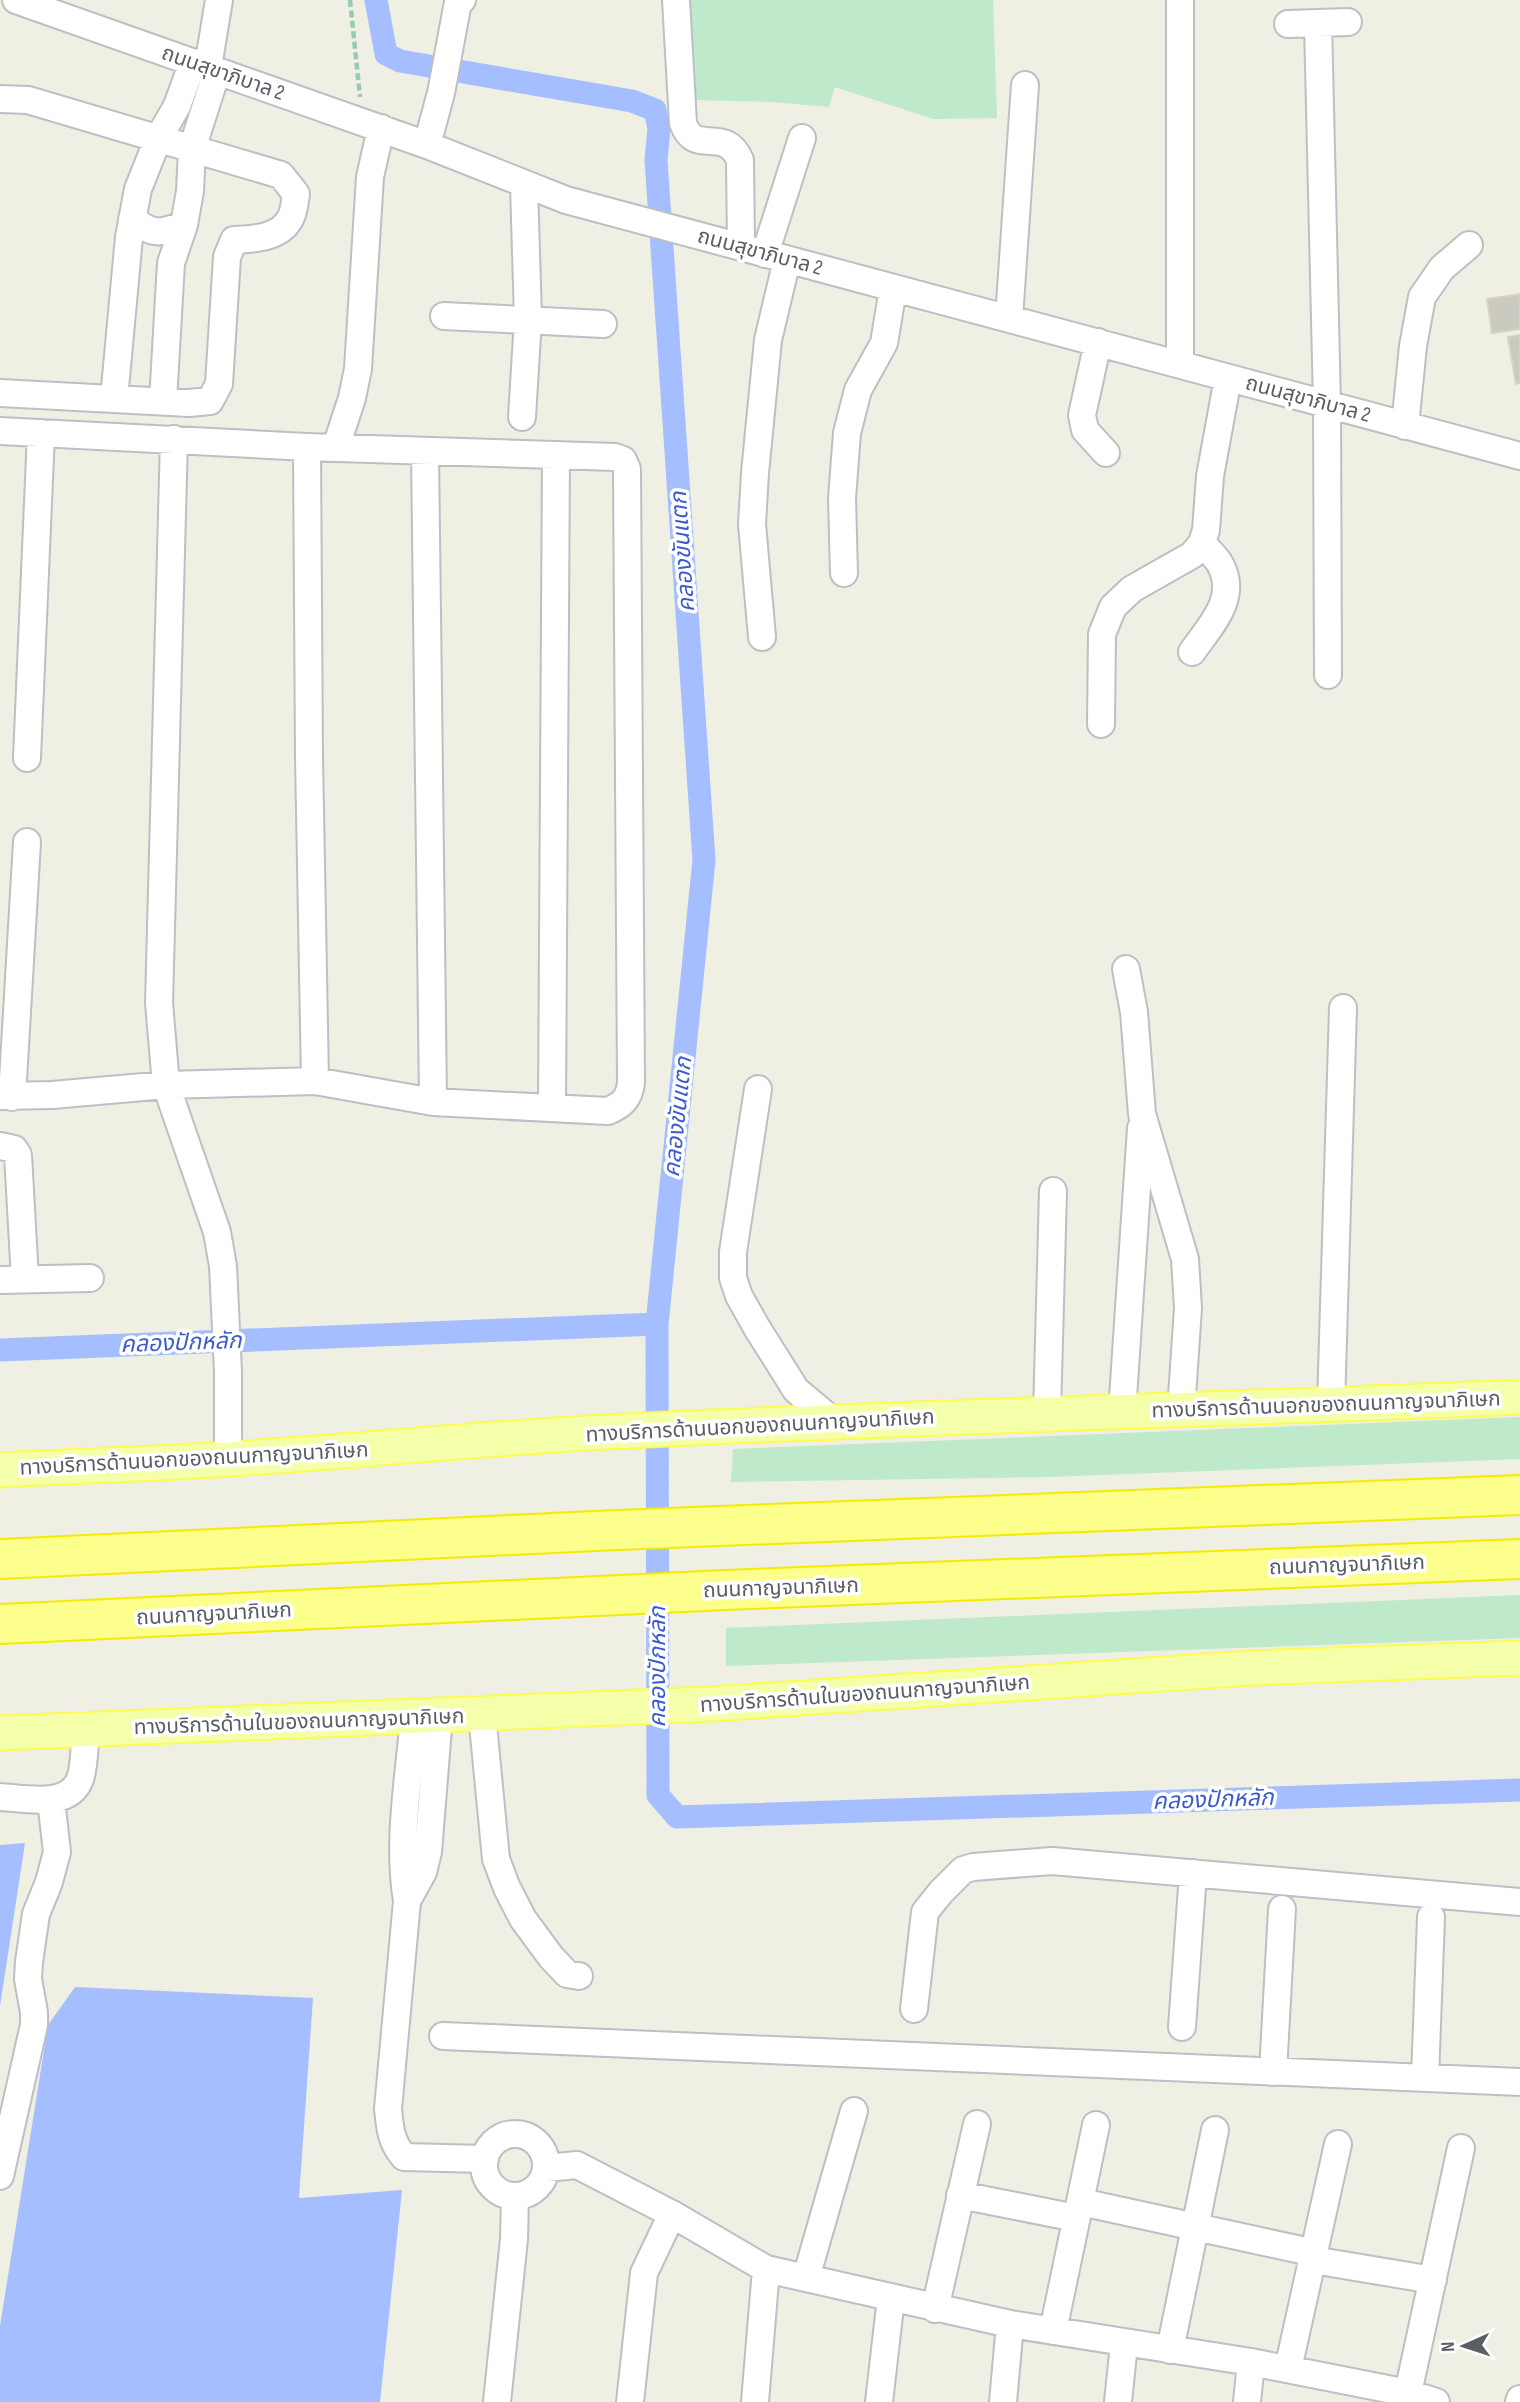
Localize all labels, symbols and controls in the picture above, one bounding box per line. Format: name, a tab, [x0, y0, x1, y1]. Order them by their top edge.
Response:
street label: ถนนสุขาภิบาล 2	[158, 40, 288, 106]
street label: ถนนสุขาภิบาล 2	[695, 223, 825, 281]
street label: ถนนสุขาภิบาล 2	[1243, 370, 1373, 428]
water label: คลองขันแตก	[665, 490, 701, 613]
water label: คลองขันแตก	[658, 1054, 698, 1179]
water label: คลองปักหลัก	[120, 1327, 243, 1359]
street label: ทางบริการด้านนอกของถนนกาญจนาภิเษก	[1151, 1386, 1501, 1424]
street label: ทางบริการด้านนอกของถนนกาญจนาภิเษก	[585, 1404, 935, 1448]
street label: ทางบริการด้านนอกของถนนกาญจนาภิเษก	[19, 1437, 369, 1481]
street label: ถนนกาญจนาภิเษก	[1269, 1550, 1425, 1580]
street label: ถนนกาญจนาภิเษก	[703, 1573, 859, 1603]
street label: ถนนกาญจนาภิเษก	[136, 1597, 292, 1631]
water label: คลองปักหลัก	[644, 1605, 672, 1727]
street label: ทางบริการด้านในของถนนกาญจนาภิเษก	[699, 1670, 1031, 1718]
street label: ทางบริการด้านในของถนนกาญจนาภิเษก	[133, 1704, 465, 1740]
water label: คลองปักหลัก	[1152, 1784, 1275, 1816]
north arrow	[1429, 2311, 1499, 2381]
text: N	[1437, 2341, 1460, 2352]

